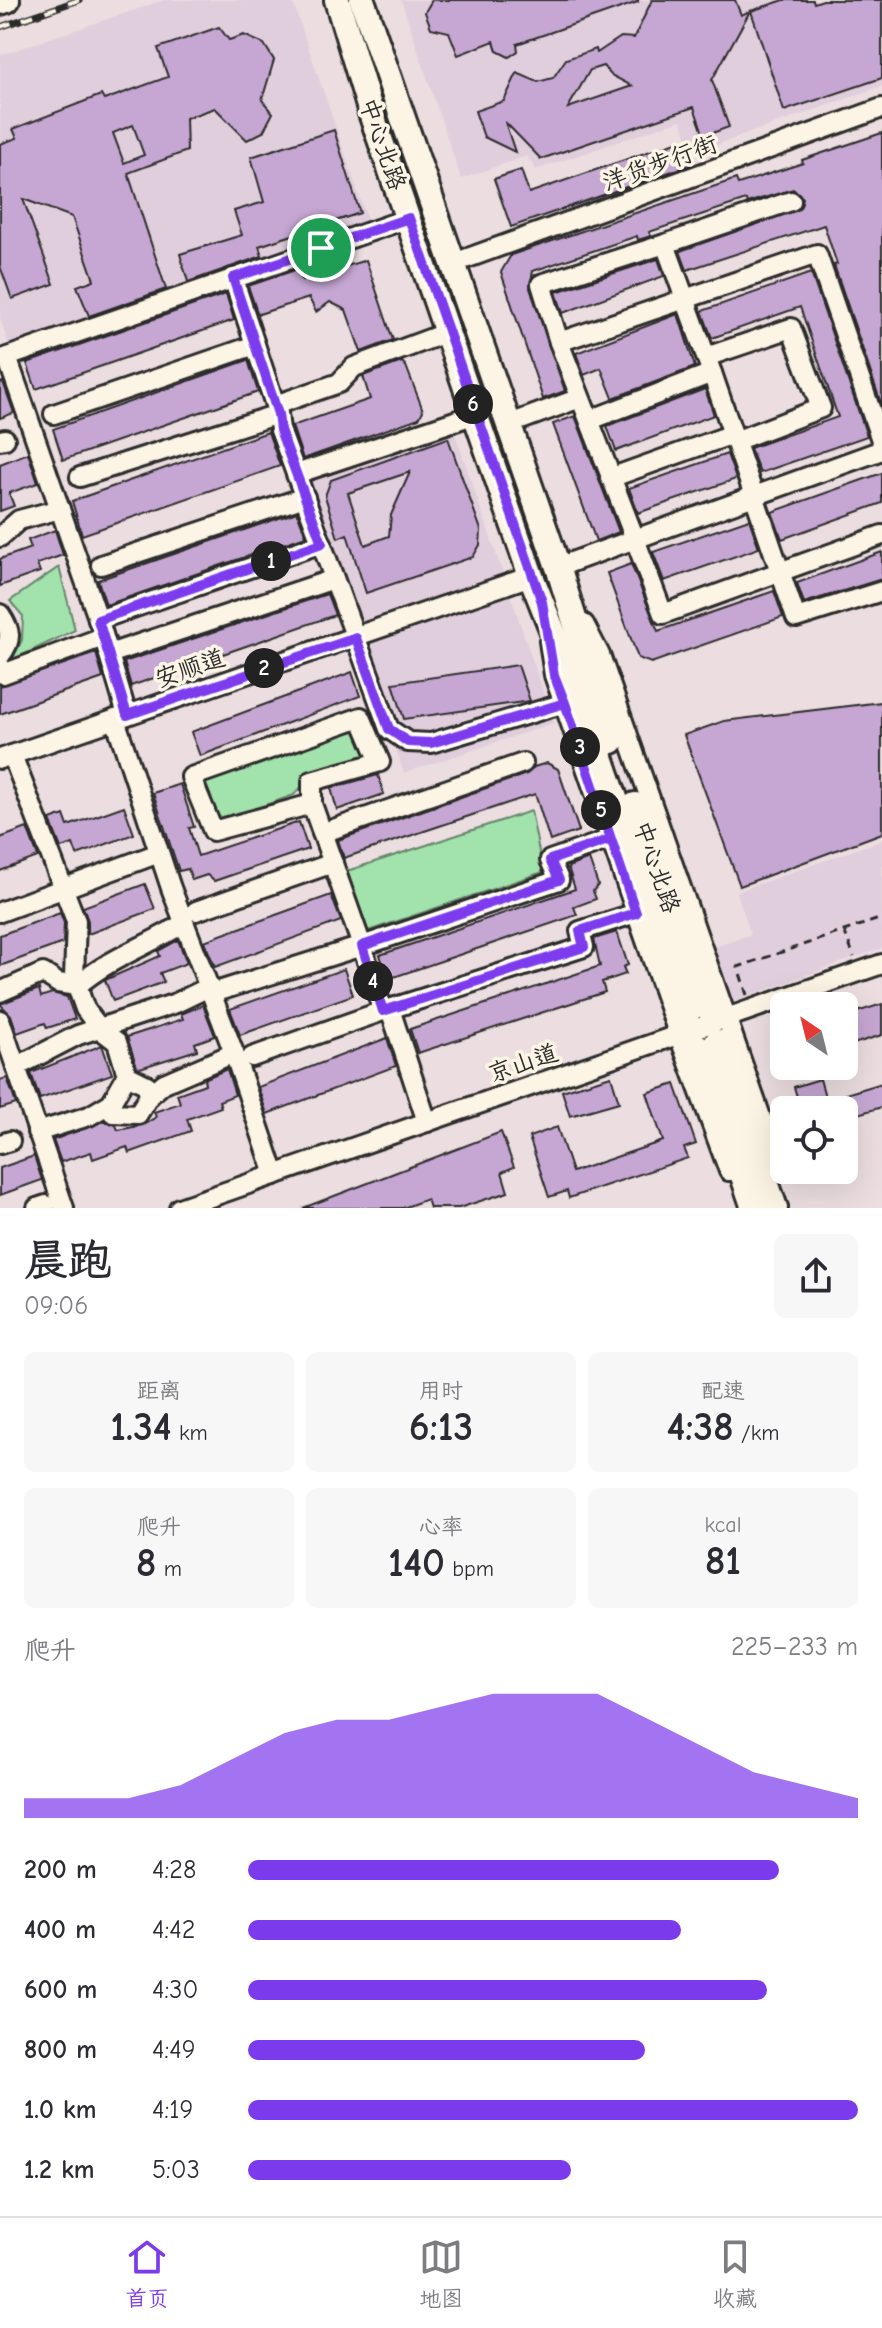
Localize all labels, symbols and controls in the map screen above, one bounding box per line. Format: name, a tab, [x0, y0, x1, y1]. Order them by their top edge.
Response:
street label: 中心北路	[354, 94, 412, 194]
street label: 洋货步行街	[599, 129, 721, 197]
pin	[287, 214, 355, 282]
icon: arrive	[299, 226, 343, 270]
pin: 6	[453, 384, 493, 424]
text: 6	[467, 391, 479, 417]
pin: 1	[251, 541, 291, 581]
text: 1	[267, 548, 275, 574]
street label: 安顺道	[151, 643, 229, 693]
pin: 2	[244, 648, 284, 688]
text: 2	[259, 655, 269, 681]
pin: 3	[560, 727, 600, 767]
text: 3	[575, 734, 585, 760]
pin: 5	[581, 790, 621, 830]
text: 5	[595, 797, 607, 823]
street label: 中心北路	[628, 817, 686, 917]
pin: 4	[353, 961, 393, 1001]
text: 4	[368, 968, 378, 994]
north arrow	[770, 992, 858, 1080]
map controls	[770, 992, 858, 1184]
street label: 京山道	[484, 1038, 562, 1088]
button: locate	[770, 1096, 858, 1184]
button: share	[774, 1234, 858, 1318]
text: 晨跑	[24, 1235, 112, 1286]
text: 09:06	[24, 1291, 88, 1321]
text: 距离	[137, 1378, 181, 1404]
text: 用时	[419, 1378, 463, 1404]
text: 配速	[701, 1378, 745, 1404]
text: 1.34	[110, 1404, 172, 1450]
text: 6:13	[409, 1404, 473, 1450]
text: 4:38	[666, 1404, 734, 1450]
text: km	[172, 1420, 208, 1446]
text: /km	[734, 1420, 780, 1446]
text: kcal	[705, 1512, 741, 1538]
text: 爬升	[137, 1514, 181, 1540]
text: 心率	[419, 1514, 463, 1540]
text: 81	[705, 1538, 741, 1584]
text: 8	[136, 1540, 156, 1586]
text: 140	[388, 1540, 445, 1586]
text: m	[156, 1556, 182, 1582]
text: bpm	[445, 1556, 494, 1582]
text: 225–233 m	[731, 1632, 858, 1662]
text: 爬升	[24, 1636, 76, 1666]
text: 200 m	[24, 1855, 97, 1885]
text: 4:28	[152, 1855, 196, 1885]
text: 400 m	[24, 1915, 96, 1945]
text: 4:42	[152, 1915, 195, 1945]
text: 600 m	[24, 1975, 97, 2005]
text: 4:30	[152, 1975, 198, 2005]
text: 800 m	[24, 2035, 97, 2065]
text: 4:49	[152, 2035, 196, 2065]
text: 1.0 km	[24, 2095, 96, 2125]
text: 4:19	[152, 2095, 193, 2125]
text: 1.2 km	[24, 2155, 95, 2185]
text: 5:03	[152, 2155, 200, 2185]
tab: 首页	[125, 2235, 169, 2312]
tab: 地图	[419, 2235, 463, 2312]
tab: 收藏	[713, 2235, 757, 2312]

